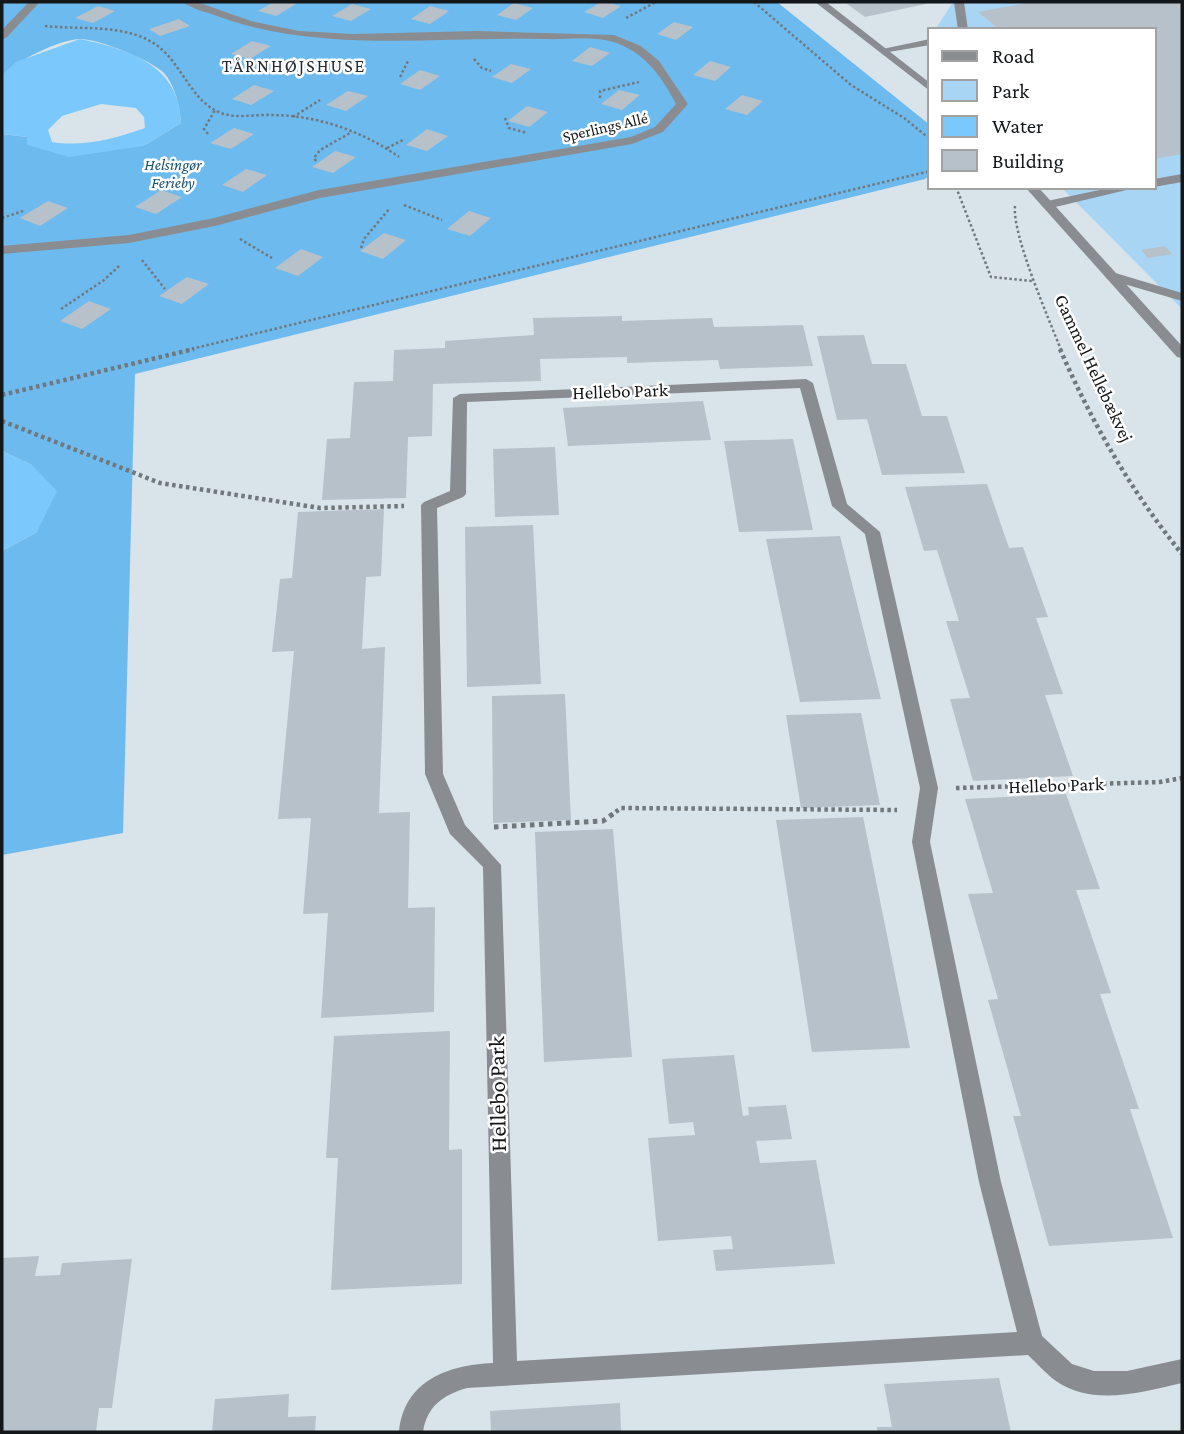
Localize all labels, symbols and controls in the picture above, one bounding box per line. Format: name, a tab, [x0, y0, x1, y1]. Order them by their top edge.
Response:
legend	[928, 28, 1156, 189]
text: Road	[992, 44, 1035, 68]
district label: TÅRNHØJSHUSE	[222, 56, 366, 76]
text: Park	[992, 79, 1029, 103]
street label: Sperlings Allé	[561, 109, 649, 146]
text: Water	[992, 114, 1044, 138]
text: Building	[992, 149, 1064, 173]
park label: Helsingør Ferieby	[144, 156, 202, 192]
street label: Gammel Hellebækvej	[1050, 291, 1137, 446]
street label: Hellebo Park	[572, 379, 669, 403]
street label: Hellebo Park	[1008, 773, 1105, 797]
street label: Hellebo Park	[483, 1036, 511, 1152]

